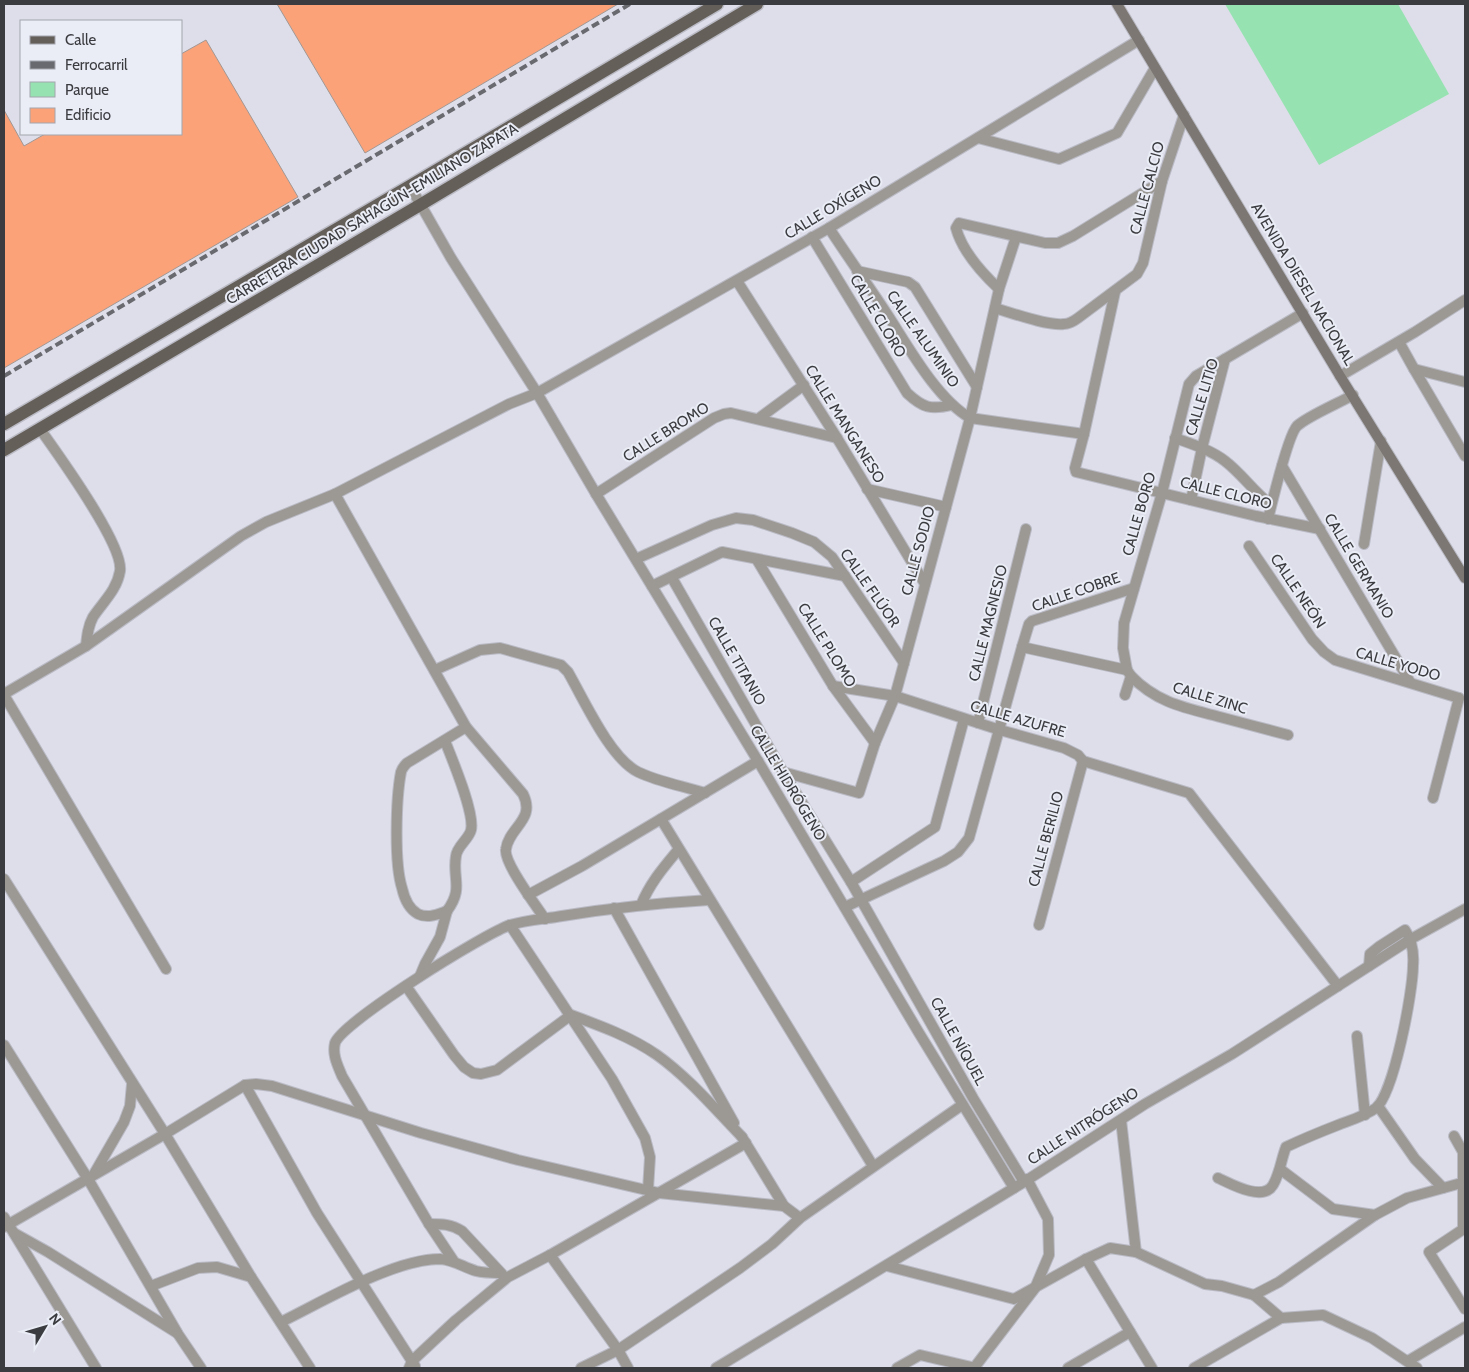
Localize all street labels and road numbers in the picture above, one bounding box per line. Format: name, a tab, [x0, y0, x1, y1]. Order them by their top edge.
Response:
street label: CARRETERA CIUDAD SAHAGÚN-EMILIANO ZAPATA	[222, 118, 522, 309]
street label: CALLE CALCIO	[1126, 140, 1168, 236]
street label: CALLE OXÍGENO	[781, 170, 885, 243]
street label: AVENIDA DIESEL NACIONAL	[1247, 200, 1359, 369]
street label: CALLE CLORO	[846, 271, 910, 361]
street label: CALLE ALUMINIO	[883, 287, 963, 391]
street label: CALLE LITIO	[1182, 356, 1222, 438]
street label: CALLE MANGANESO	[801, 362, 889, 486]
street label: CALLE BROMO	[620, 398, 712, 466]
street label: CALLE BORO	[1118, 470, 1160, 558]
street label: CALLE CLORO	[1178, 473, 1274, 513]
street label: CALLE SODIO	[897, 504, 939, 598]
street label: CALLE GERMANIO	[1320, 510, 1398, 622]
street label: CALLE FLÚOR	[836, 545, 905, 631]
street label: CALLE NEÓN	[1266, 550, 1330, 632]
street label: CALLE MAGNESIO	[965, 563, 1011, 683]
street label: CALLE COBRE	[1030, 568, 1122, 616]
street label: CALLE PLOMO	[794, 599, 860, 691]
street label: CALLE TITANIO	[704, 613, 770, 709]
street label: CALLE YODO	[1354, 643, 1442, 685]
street label: CALLE ZINC	[1171, 678, 1249, 718]
street label: CALLE AZUFRE	[968, 697, 1068, 741]
street label: CALLE HIDRÓGENO	[746, 721, 830, 844]
street label: CALLE BERILIO	[1025, 789, 1067, 889]
street label: CALLE NÍQUEL	[926, 993, 991, 1089]
street label: CALLE NITRÓGENO	[1024, 1083, 1142, 1169]

